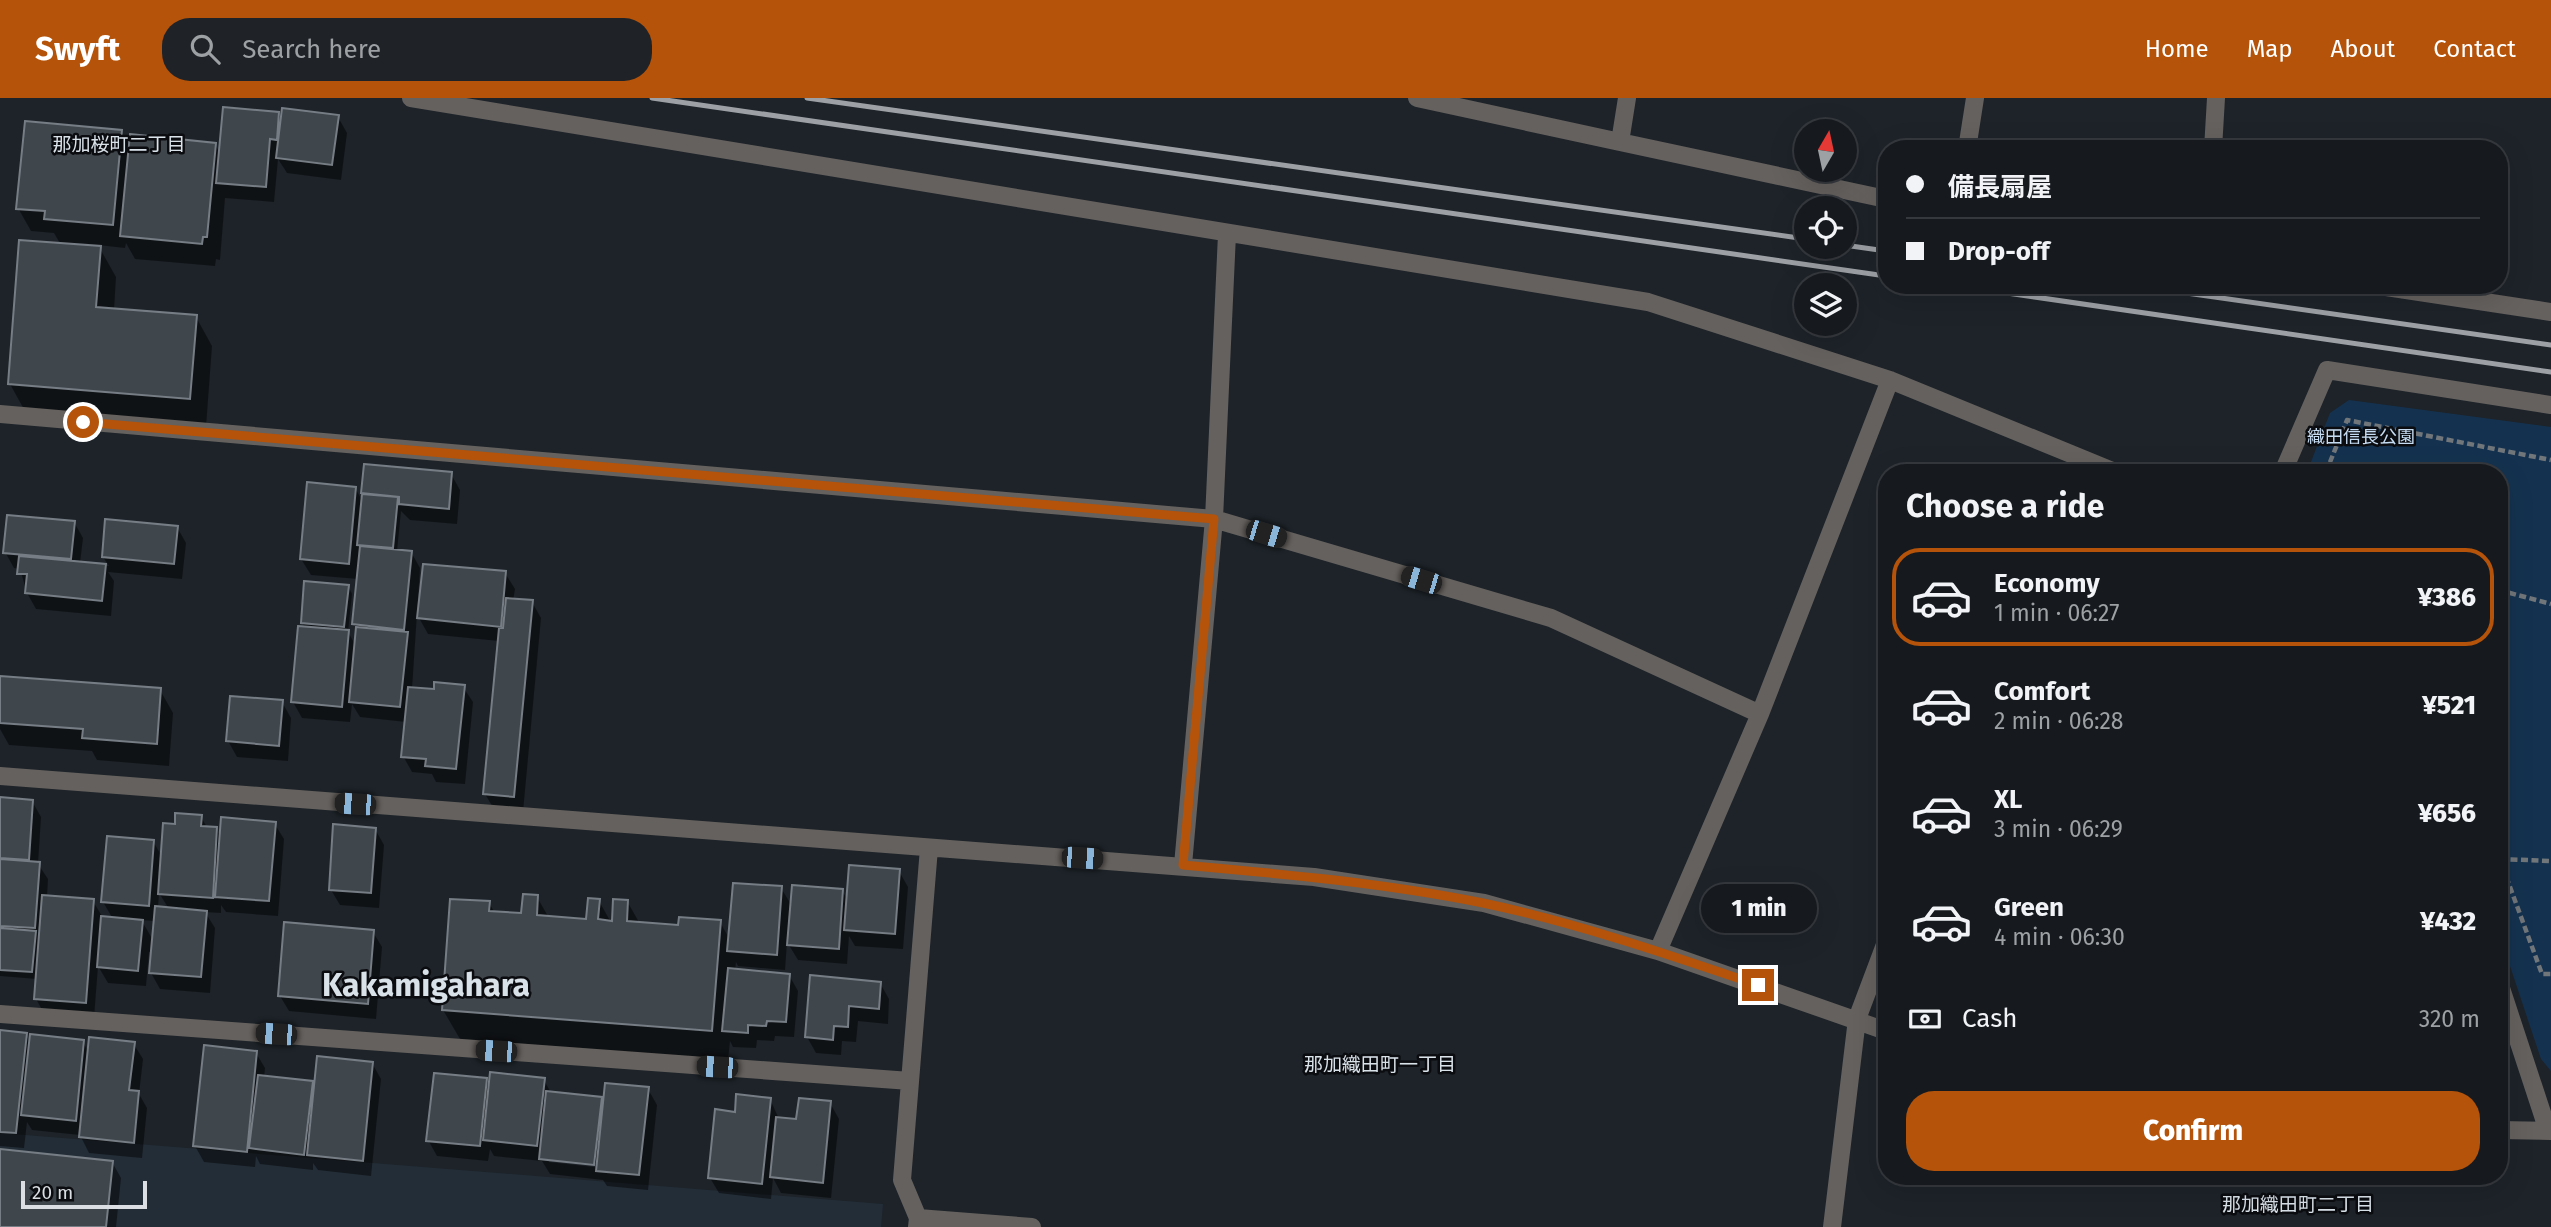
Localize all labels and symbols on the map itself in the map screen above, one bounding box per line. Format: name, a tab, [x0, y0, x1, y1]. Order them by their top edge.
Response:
north arrow	[1794, 119, 1857, 182]
district label: 那加桜町二丁目	[52, 133, 186, 156]
route start	[67, 406, 99, 438]
park label: 織田信長公園	[2307, 426, 2415, 448]
car	[1243, 518, 1290, 550]
car	[1398, 564, 1445, 596]
car	[334, 792, 377, 816]
car	[1061, 846, 1104, 870]
callout: 1 min	[1700, 884, 1816, 932]
district label: Kakamigahara	[322, 966, 530, 1004]
route end	[1742, 969, 1774, 1001]
car	[255, 1022, 298, 1046]
car	[475, 1039, 518, 1063]
district label: 那加織田町一丁目	[1304, 1053, 1456, 1076]
car	[696, 1055, 739, 1079]
scale bar	[21, 1178, 147, 1210]
district label: 那加織田町二丁目	[2222, 1193, 2374, 1216]

